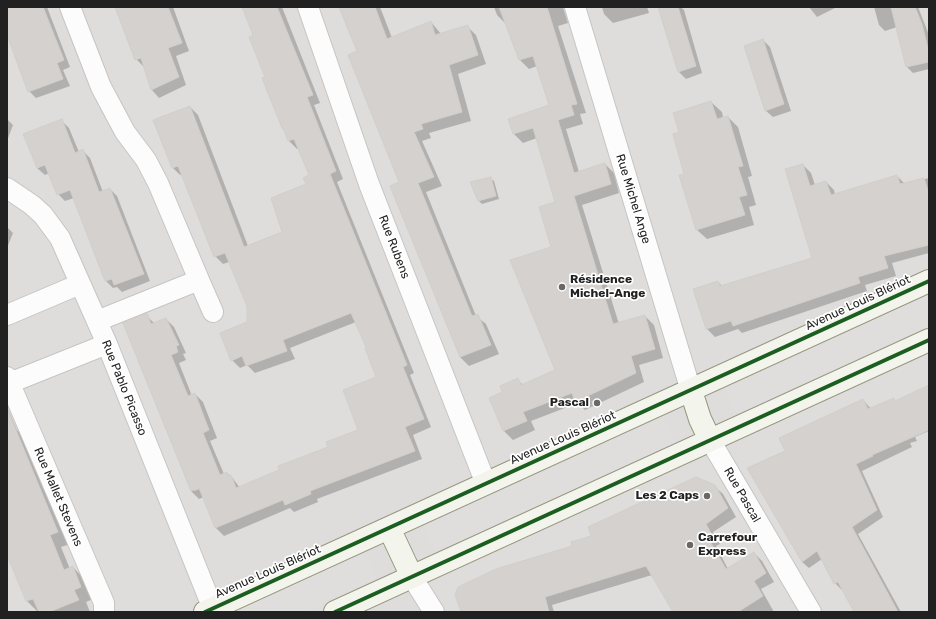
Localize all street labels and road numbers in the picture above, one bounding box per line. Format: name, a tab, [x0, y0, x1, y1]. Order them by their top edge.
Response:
street label: Rue Michel Ange	[613, 152, 653, 246]
street label: Rue Rubens	[375, 213, 413, 281]
street label: Avenue Louis Blériot	[803, 272, 913, 334]
street label: Rue Pablo Picasso	[98, 338, 150, 438]
street label: Avenue Louis Blériot	[508, 408, 618, 468]
street label: Rue Mallet Stevens	[31, 445, 85, 549]
street label: Rue Pascal	[720, 465, 764, 525]
street label: Avenue Louis Blériot	[213, 542, 323, 602]

